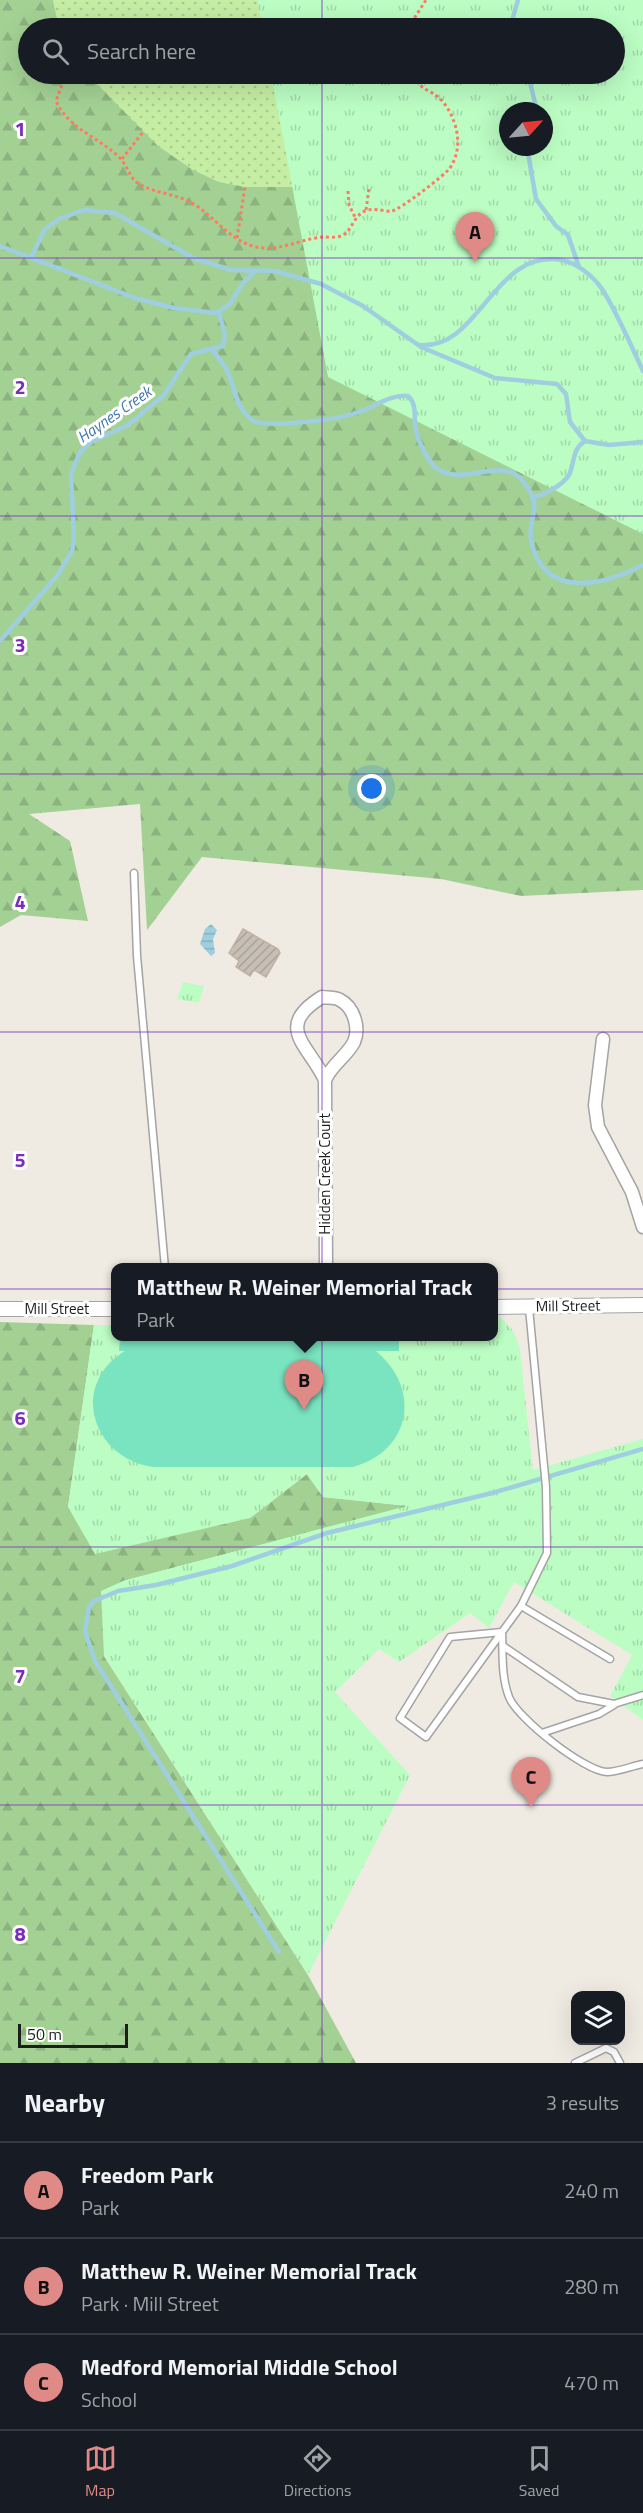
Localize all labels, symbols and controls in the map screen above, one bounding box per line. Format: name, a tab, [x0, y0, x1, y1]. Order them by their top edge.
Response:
search box	[18, 18, 625, 84]
text: Search here	[87, 34, 196, 68]
icon: search	[39, 35, 72, 68]
north arrow	[499, 102, 553, 156]
text: 1	[14, 113, 26, 144]
pin: A	[456, 212, 494, 262]
text: 2	[14, 371, 26, 402]
water label: Haynes Creek	[72, 379, 158, 448]
text: 3	[14, 629, 26, 660]
your location	[357, 774, 386, 803]
text: 4	[14, 886, 26, 917]
street label: Hidden Creek Court	[313, 1113, 336, 1235]
text: 5	[14, 1144, 26, 1175]
popup	[111, 1263, 498, 1341]
text: Matthew R. Weiner Memorial Track	[137, 1270, 472, 1304]
street label: Mill Street	[535, 1293, 601, 1318]
street label: Mill Street	[25, 1297, 90, 1320]
text: Park	[137, 1304, 175, 1335]
pin: B	[284, 1360, 324, 1410]
text: 6	[14, 1402, 26, 1433]
text: 7	[14, 1660, 26, 1691]
pin: C	[512, 1758, 550, 1807]
text: 8	[14, 1918, 26, 1949]
map controls	[571, 1991, 625, 2045]
button: layers	[571, 1991, 625, 2045]
scale bar	[18, 2021, 128, 2048]
text: 50 m	[27, 2022, 62, 2046]
text: Nearby	[24, 2083, 105, 2122]
text: 3 results	[546, 2087, 619, 2118]
text: Freedom Park	[81, 2158, 214, 2192]
text: A	[37, 2175, 50, 2206]
text: 240 m	[564, 2175, 619, 2206]
text: Park	[81, 2192, 119, 2223]
text: Matthew R. Weiner Memorial Track	[81, 2254, 417, 2288]
text: B	[37, 2271, 50, 2302]
text: 280 m	[564, 2271, 619, 2302]
text: Park · Mill Street	[81, 2288, 219, 2319]
text: Medford Memorial Middle School	[81, 2350, 398, 2384]
text: C	[38, 2367, 49, 2398]
text: 470 m	[564, 2367, 619, 2398]
text: School	[81, 2384, 137, 2415]
tab: Map	[84, 2442, 117, 2502]
tab: Directions	[284, 2442, 352, 2502]
tab: Saved	[519, 2442, 559, 2502]

